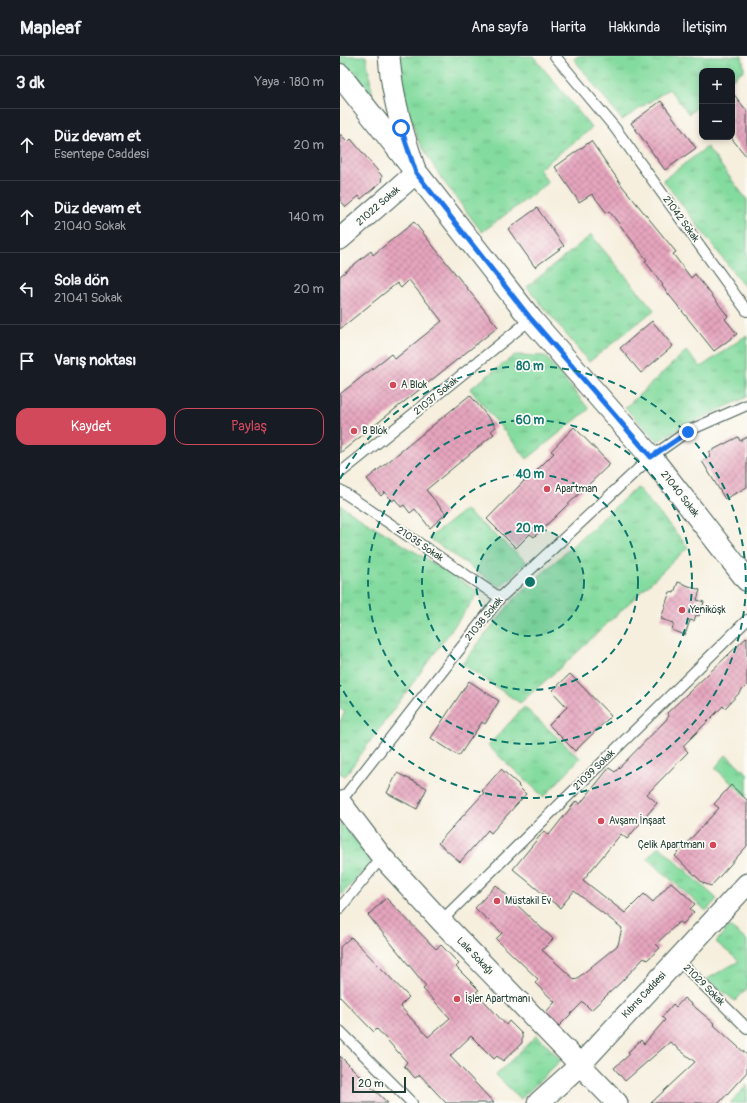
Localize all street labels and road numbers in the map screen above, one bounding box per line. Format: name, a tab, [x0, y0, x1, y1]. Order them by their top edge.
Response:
street label: 21022 Sokak	[354, 183, 403, 228]
street label: 21042 Sokak	[660, 194, 702, 245]
street label: 21037 Sokak	[411, 374, 461, 418]
street label: 21040 Sokak	[658, 469, 702, 520]
street label: 21035 Sokak	[394, 524, 446, 564]
street label: 21038 Sokak	[463, 594, 506, 643]
street label: 21039 Sokak	[571, 747, 618, 793]
street label: Lale Sokağı	[454, 935, 496, 977]
street label: 21029 Sokak	[681, 962, 728, 1009]
street label: Kıbrıs Caddesi	[620, 969, 668, 1021]

